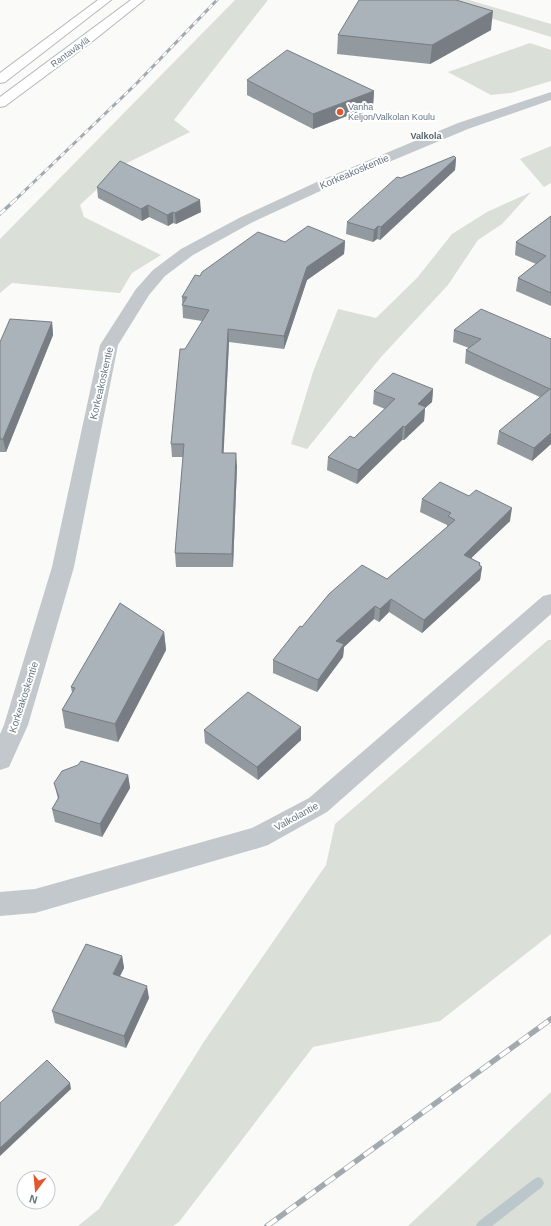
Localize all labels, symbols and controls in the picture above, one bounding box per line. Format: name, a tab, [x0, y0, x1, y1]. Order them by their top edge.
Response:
street label: Rantaväylä	[49, 35, 91, 69]
place label: Vanha Keljon/Valkolan Koulu	[348, 102, 435, 122]
marker: Vanha Keljon/Valkolan Koulu	[335, 107, 345, 117]
district label: Valkola	[410, 131, 443, 141]
street label: Korkeakoskentie	[318, 152, 391, 191]
street label: Korkeakoskentie	[88, 345, 115, 420]
street label: Korkeakoskentie	[7, 660, 40, 734]
street label: Valkolantie	[273, 800, 320, 833]
north arrow	[16, 1170, 56, 1210]
text: N	[28, 1193, 39, 1206]

